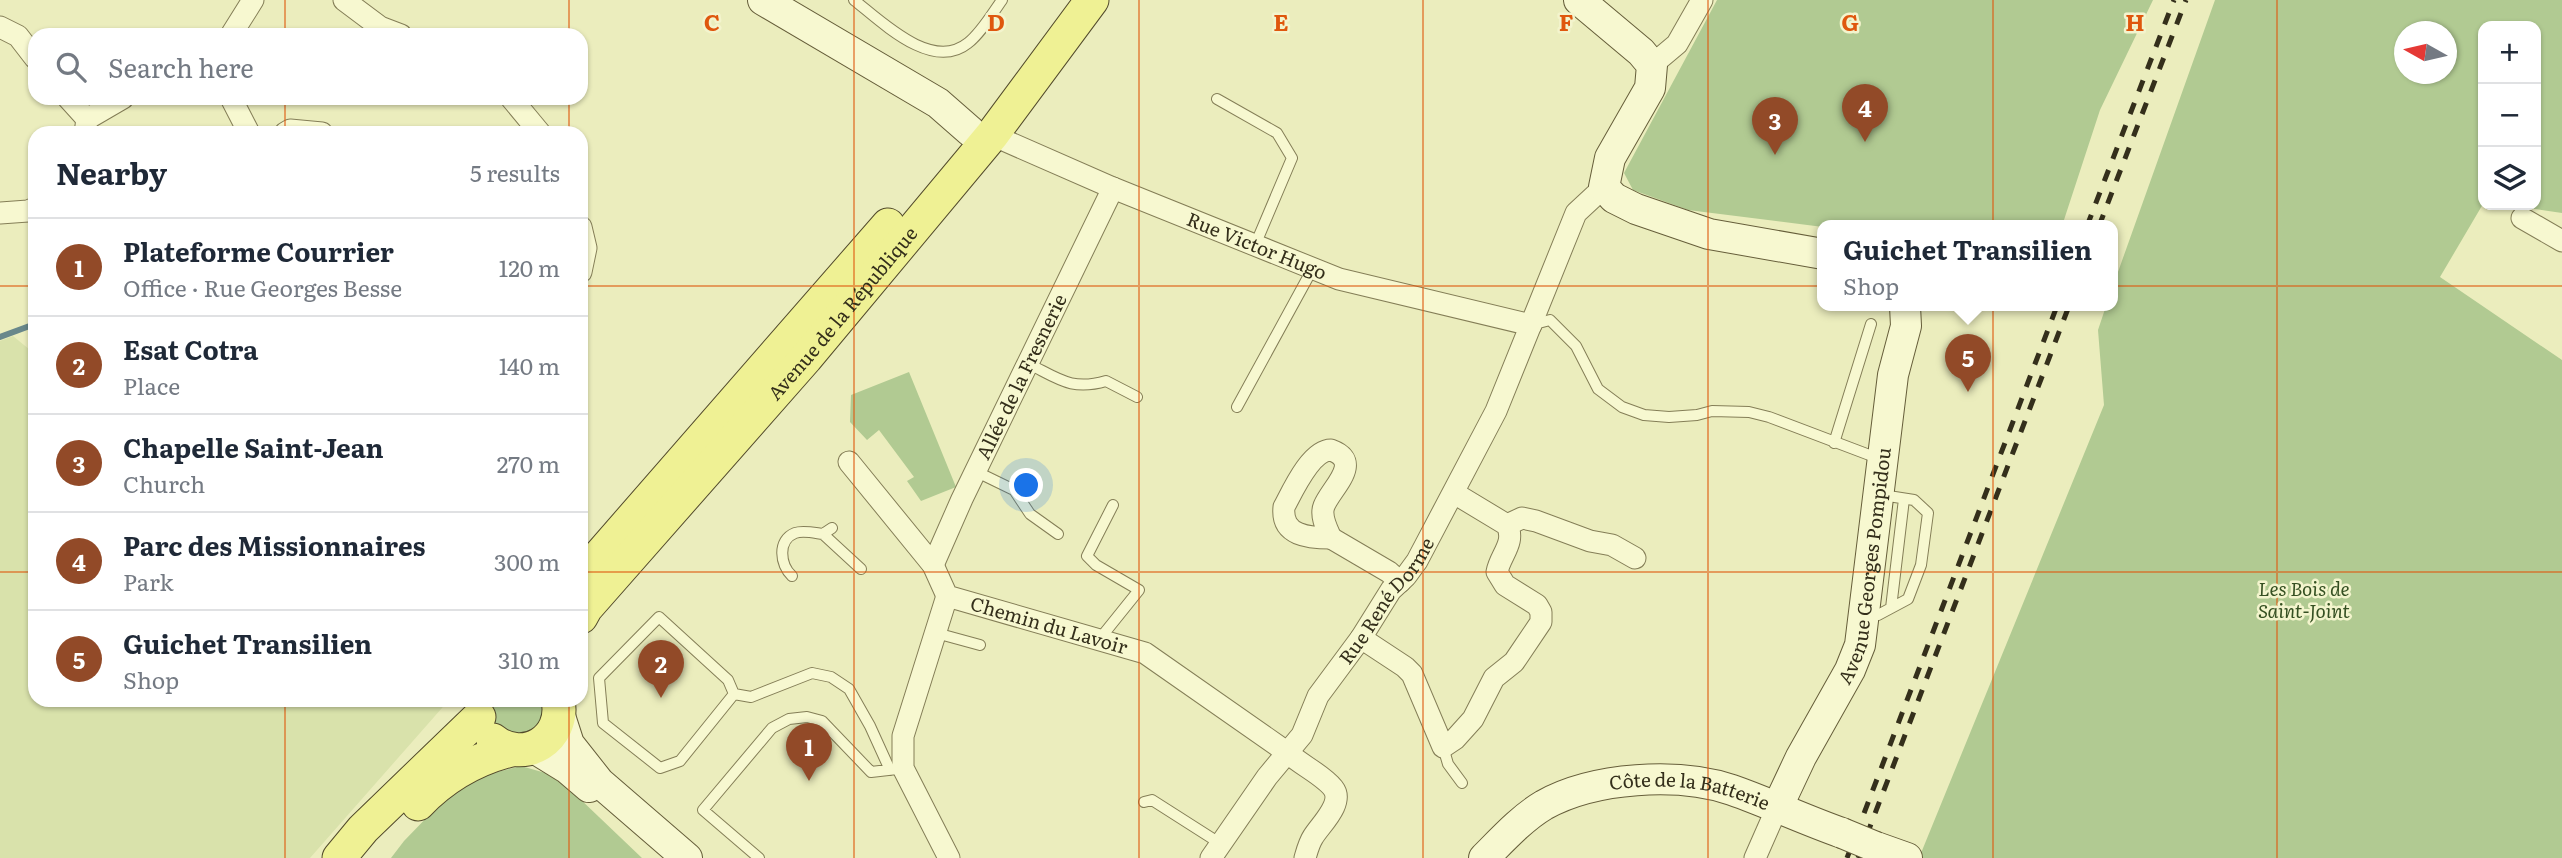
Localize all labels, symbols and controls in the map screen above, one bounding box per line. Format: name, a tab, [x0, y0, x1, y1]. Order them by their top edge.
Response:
text: C	[704, 4, 720, 38]
text: D	[987, 4, 1005, 38]
text: E	[1273, 4, 1289, 38]
text: F	[1559, 4, 1574, 38]
text: G	[1841, 4, 1859, 38]
text: H	[2125, 4, 2145, 38]
north arrow	[2394, 21, 2457, 84]
map controls	[2478, 21, 2541, 210]
button: +	[2478, 21, 2541, 84]
search box	[28, 28, 588, 105]
text: Search here	[108, 47, 254, 86]
icon: search	[52, 48, 90, 86]
pin: 4	[1842, 84, 1888, 142]
button: −	[2478, 84, 2541, 147]
pin: 3	[1752, 97, 1798, 155]
button: layers	[2478, 147, 2541, 210]
text: Nearby	[56, 150, 167, 194]
text: 5 results	[470, 155, 560, 189]
street label: Rue Victor Hugo	[1183, 204, 1331, 286]
street label: Avenue de la République	[760, 220, 923, 406]
popup	[1817, 220, 2118, 311]
text: Guichet Transilien	[1843, 229, 2092, 268]
text: Plateforme Courrier	[123, 231, 394, 270]
text: 1	[74, 250, 84, 284]
text: 120 m	[499, 250, 560, 284]
text: Shop	[1843, 268, 1899, 302]
text: Office · Rue Georges Besse	[123, 270, 402, 304]
street label: Allée de la Fresnerie	[968, 289, 1073, 464]
text: Esat Cotra	[123, 329, 258, 368]
pin: 5	[1945, 334, 1991, 392]
text: 2	[73, 348, 85, 382]
text: 140 m	[499, 348, 560, 382]
text: Place	[123, 368, 180, 402]
text: Chapelle Saint-Jean	[123, 427, 384, 466]
text: 3	[73, 446, 85, 480]
text: 270 m	[497, 446, 560, 480]
street label: Avenue Georges Pompidou	[1830, 446, 1897, 689]
text: Church	[123, 466, 205, 500]
your location	[1009, 468, 1043, 502]
text: Parc des Missionnaires	[123, 525, 425, 564]
street label: Rue René Dorme	[1331, 532, 1440, 670]
text: 4	[72, 544, 86, 578]
text: 300 m	[494, 544, 560, 578]
text: Park	[123, 564, 173, 598]
park label: Les Bois de Saint-Joint	[2258, 574, 2350, 624]
street label: Chemin du Lavoir	[967, 588, 1131, 660]
text: Guichet Transilien	[123, 623, 372, 662]
pin: 2	[638, 640, 684, 698]
text: 5	[73, 642, 85, 676]
text: 310 m	[498, 642, 560, 676]
text: Shop	[123, 662, 179, 696]
pin: 1	[786, 723, 832, 781]
street label: Côte de la Batterie	[1607, 764, 1775, 816]

